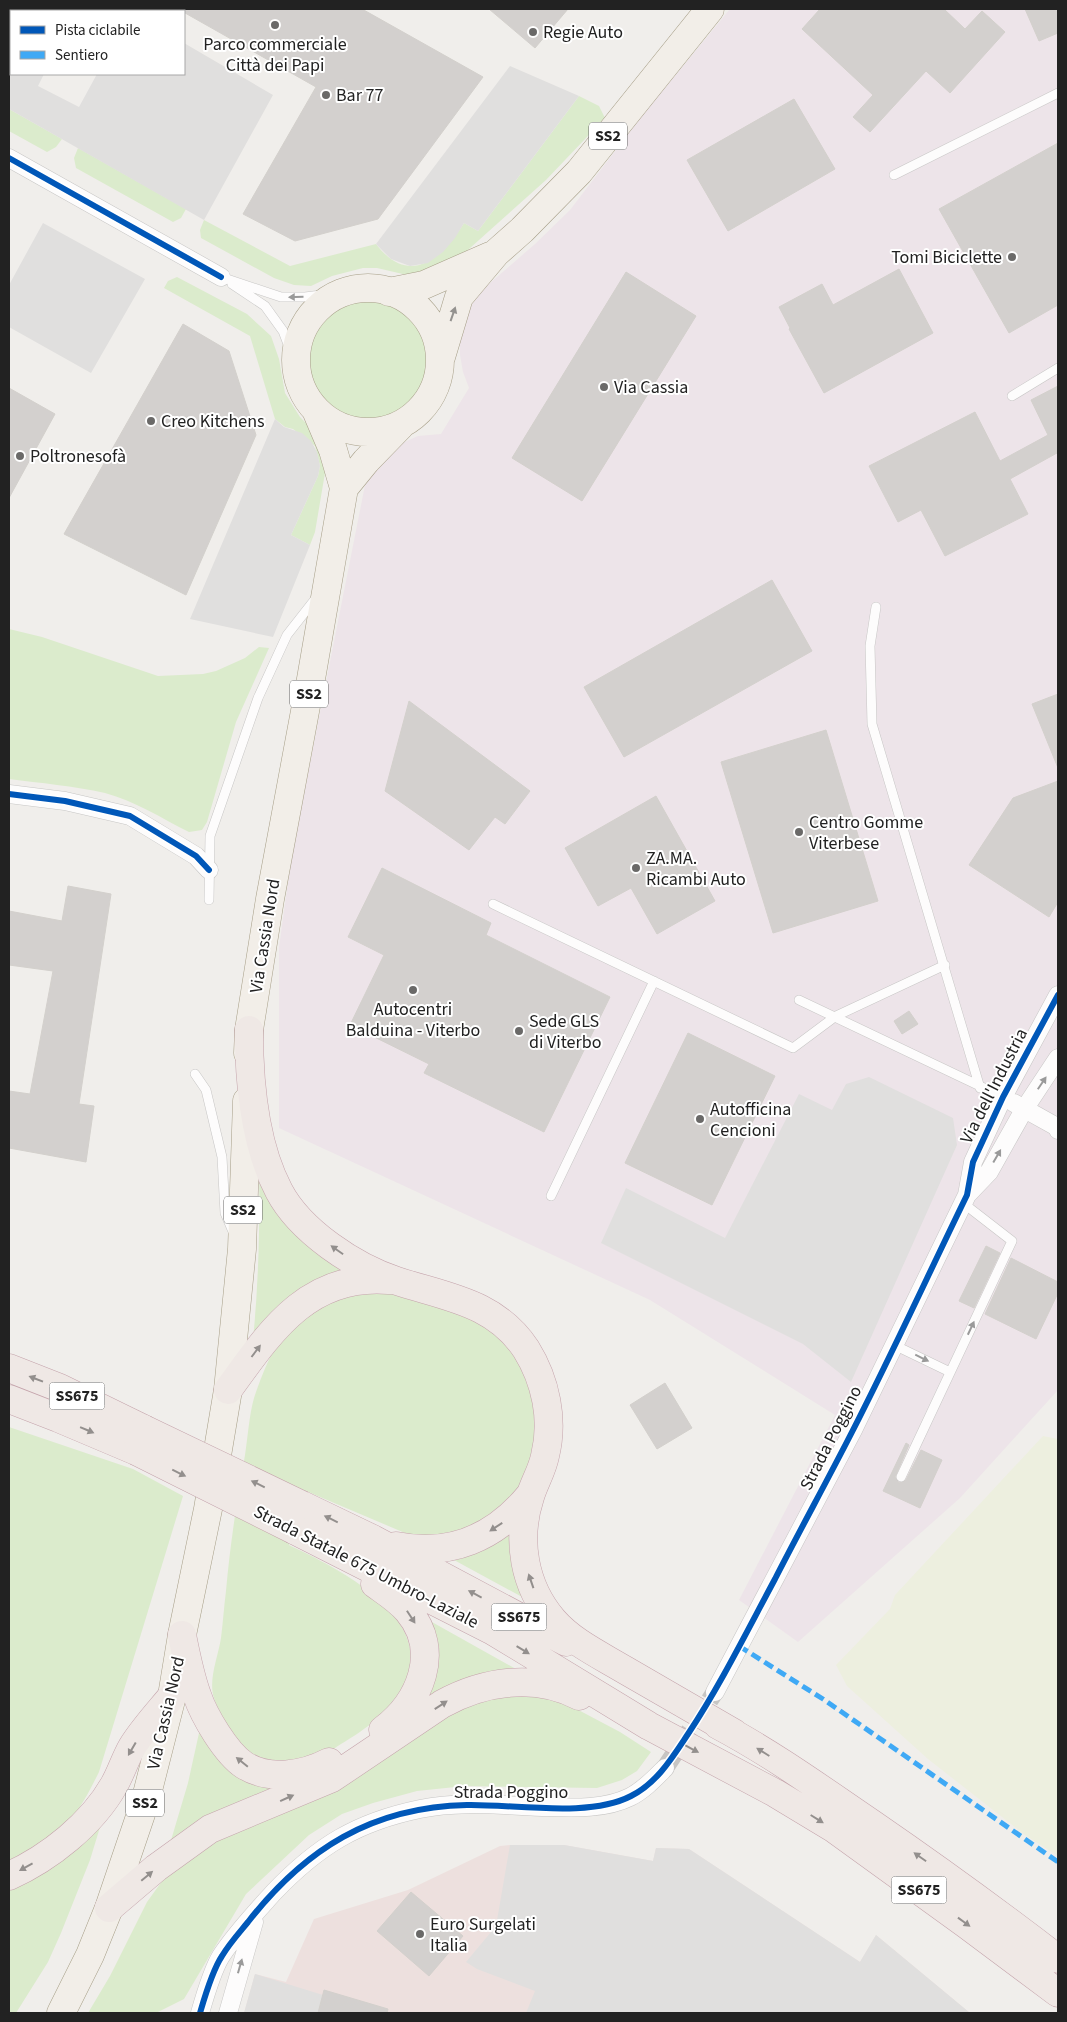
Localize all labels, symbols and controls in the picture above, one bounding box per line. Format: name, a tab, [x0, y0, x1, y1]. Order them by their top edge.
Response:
legend	[10, 10, 185, 75]
marker: Parco commerciale Città dei Papi	[269, 19, 281, 31]
text: Pista ciclabile	[55, 20, 140, 41]
place label: Regie Auto	[543, 20, 623, 45]
marker: Regie Auto	[527, 26, 539, 38]
place label: Parco commerciale Città dei Papi	[203, 32, 347, 78]
text: Sentiero	[55, 45, 108, 66]
place label: Bar 77	[336, 83, 383, 108]
marker: Bar 77	[320, 89, 332, 101]
road number: SS2	[589, 122, 627, 150]
place label: Tomi Biciclette	[891, 245, 1002, 270]
marker: Tomi Biciclette	[1006, 251, 1018, 263]
one-way arrow	[288, 293, 304, 301]
one-way arrow	[450, 307, 457, 322]
place label: Via Cassia	[614, 375, 688, 400]
marker: Via Cassia	[598, 381, 610, 393]
place label: Creo Kitchens	[161, 409, 265, 434]
marker: Creo Kitchens	[145, 415, 157, 427]
place label: Poltronesofà	[30, 444, 126, 469]
marker: Poltronesofà	[14, 450, 26, 462]
road number: SS2	[290, 681, 328, 708]
place label: Centro Gomme Viterbese	[809, 810, 923, 856]
marker: Centro Gomme Viterbese	[793, 826, 805, 838]
place label: ZA.MA. Ricambi Auto	[646, 846, 746, 892]
marker: ZA.MA. Ricambi Auto	[630, 862, 642, 874]
street label: Via Cassia Nord	[244, 877, 286, 995]
marker: Autocentri Balduina - Viterbo	[407, 984, 419, 996]
place label: Autocentri Balduina - Viterbo	[346, 997, 480, 1043]
place label: Sede GLS di Viterbo	[529, 1009, 601, 1055]
street label: Via dell'Industria	[954, 1024, 1034, 1148]
marker: Sede GLS di Viterbo	[513, 1025, 525, 1037]
one-way arrow	[1037, 1076, 1046, 1090]
place label: Autofficina Cencioni	[710, 1097, 791, 1143]
marker: Autofficina Cencioni	[694, 1113, 706, 1125]
one-way arrow	[993, 1149, 1001, 1164]
road number: SS2	[224, 1196, 262, 1224]
one-way arrow	[330, 1245, 344, 1255]
one-way arrow	[967, 1321, 975, 1335]
one-way arrow	[251, 1345, 262, 1358]
one-way arrow	[915, 1354, 929, 1362]
one-way arrow	[29, 1375, 44, 1382]
street label: Strada Poggino	[794, 1381, 868, 1495]
road number: SS675	[50, 1382, 104, 1410]
one-way arrow	[80, 1426, 94, 1434]
one-way arrow	[172, 1469, 186, 1477]
one-way arrow	[251, 1480, 265, 1488]
street label: Strada Statale 675 Umbro-Laziale	[249, 1499, 483, 1635]
one-way arrow	[324, 1515, 338, 1523]
one-way arrow	[489, 1522, 502, 1532]
one-way arrow	[527, 1574, 534, 1589]
one-way arrow	[468, 1590, 483, 1598]
road number: SS675	[492, 1604, 546, 1630]
one-way arrow	[406, 1611, 416, 1624]
one-way arrow	[517, 1645, 530, 1654]
street label: Via Cassia Nord	[141, 1654, 191, 1772]
one-way arrow	[435, 1701, 448, 1710]
one-way arrow	[128, 1742, 137, 1755]
one-way arrow	[685, 1745, 699, 1753]
one-way arrow	[757, 1747, 770, 1756]
one-way arrow	[236, 1756, 249, 1767]
street label: Strada Poggino	[454, 1780, 568, 1805]
road number: SS2	[126, 1790, 164, 1816]
one-way arrow	[280, 1794, 294, 1802]
one-way arrow	[810, 1814, 823, 1823]
one-way arrow	[914, 1852, 927, 1862]
one-way arrow	[19, 1863, 33, 1872]
one-way arrow	[140, 1871, 153, 1882]
road number: SS675	[892, 1876, 946, 1904]
place label: Euro Surgelati Italia	[430, 1912, 536, 1958]
one-way arrow	[957, 1917, 970, 1928]
marker: Euro Surgelati Italia	[414, 1928, 426, 1940]
one-way arrow	[237, 1958, 245, 1973]

